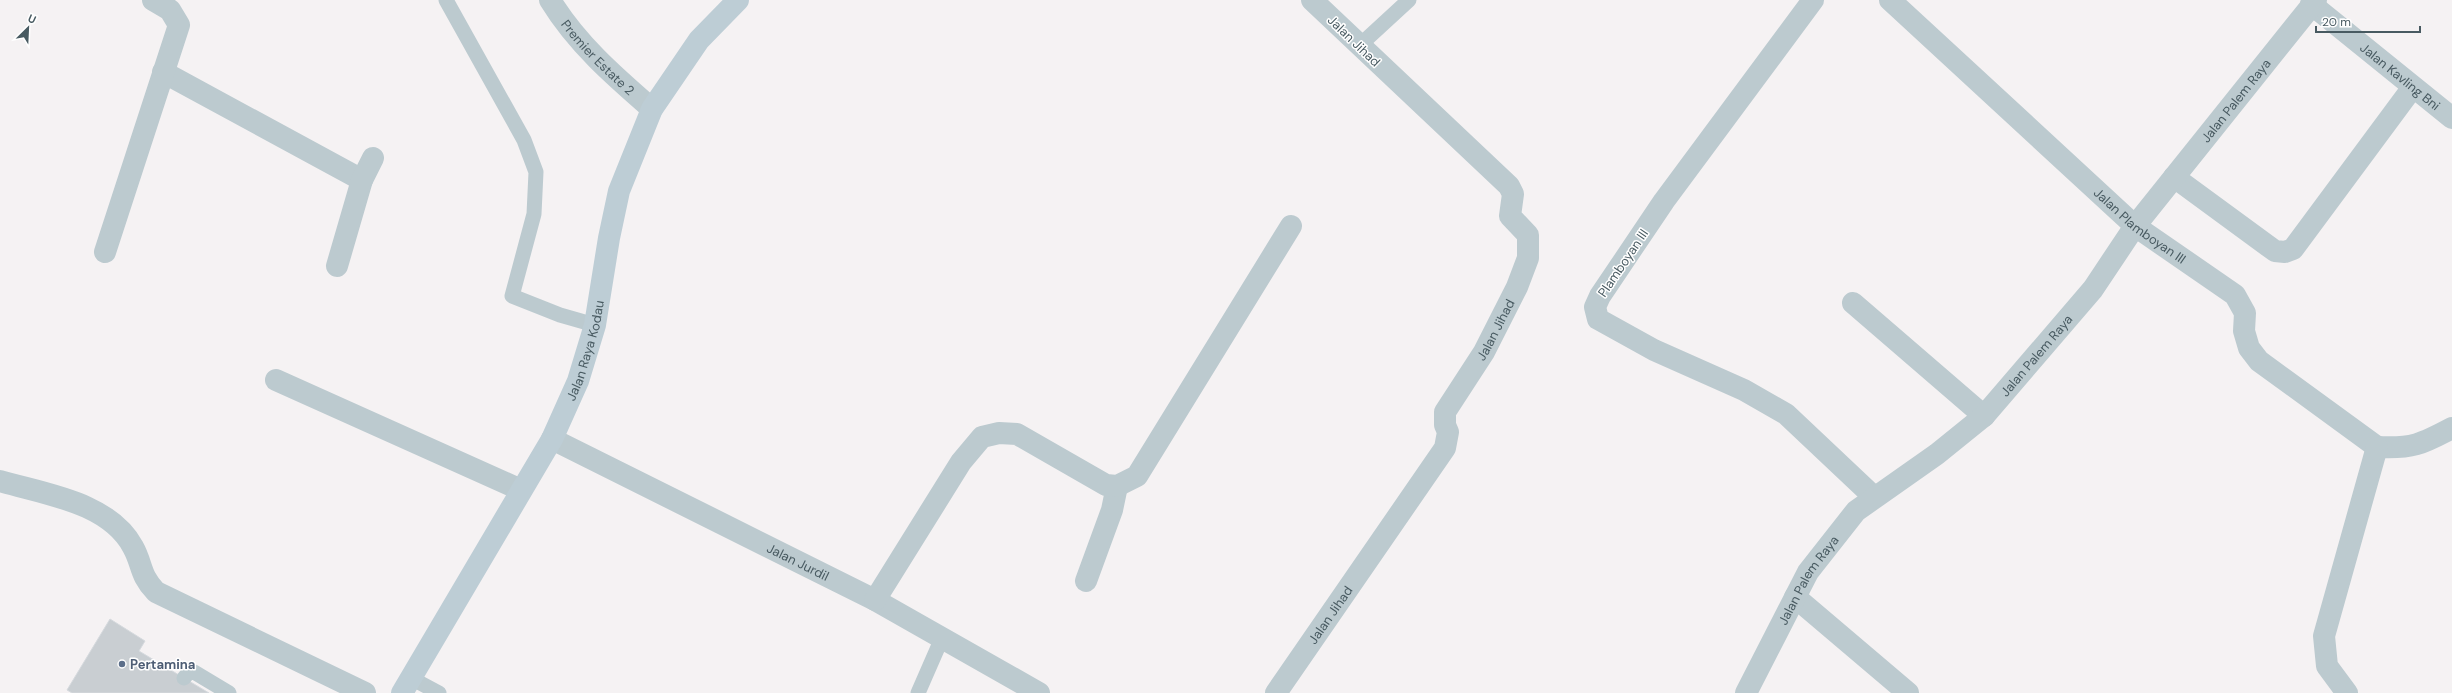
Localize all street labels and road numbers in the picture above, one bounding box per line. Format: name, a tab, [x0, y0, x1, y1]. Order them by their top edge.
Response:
street label: Jalan Jihad	[1324, 12, 1384, 70]
street label: Premier Estate 2	[558, 16, 638, 99]
street label: Jalan Kavling Bni	[2357, 39, 2444, 114]
street label: Jalan Palem Raya	[2197, 55, 2274, 146]
street label: Jalan Plamboyan III	[2090, 184, 2189, 267]
street label: Plamboyan III	[1594, 226, 1652, 300]
street label: Jalan Jihad	[1472, 296, 1518, 364]
street label: Jalan Raya Kodau	[562, 299, 607, 403]
street label: Jalan Palem Raya	[1996, 311, 2076, 400]
street label: Jalan Palem Raya	[1774, 532, 1842, 628]
street label: Jalan Jurdil	[764, 539, 832, 584]
street label: Jalan Jihad	[1304, 582, 1356, 647]

